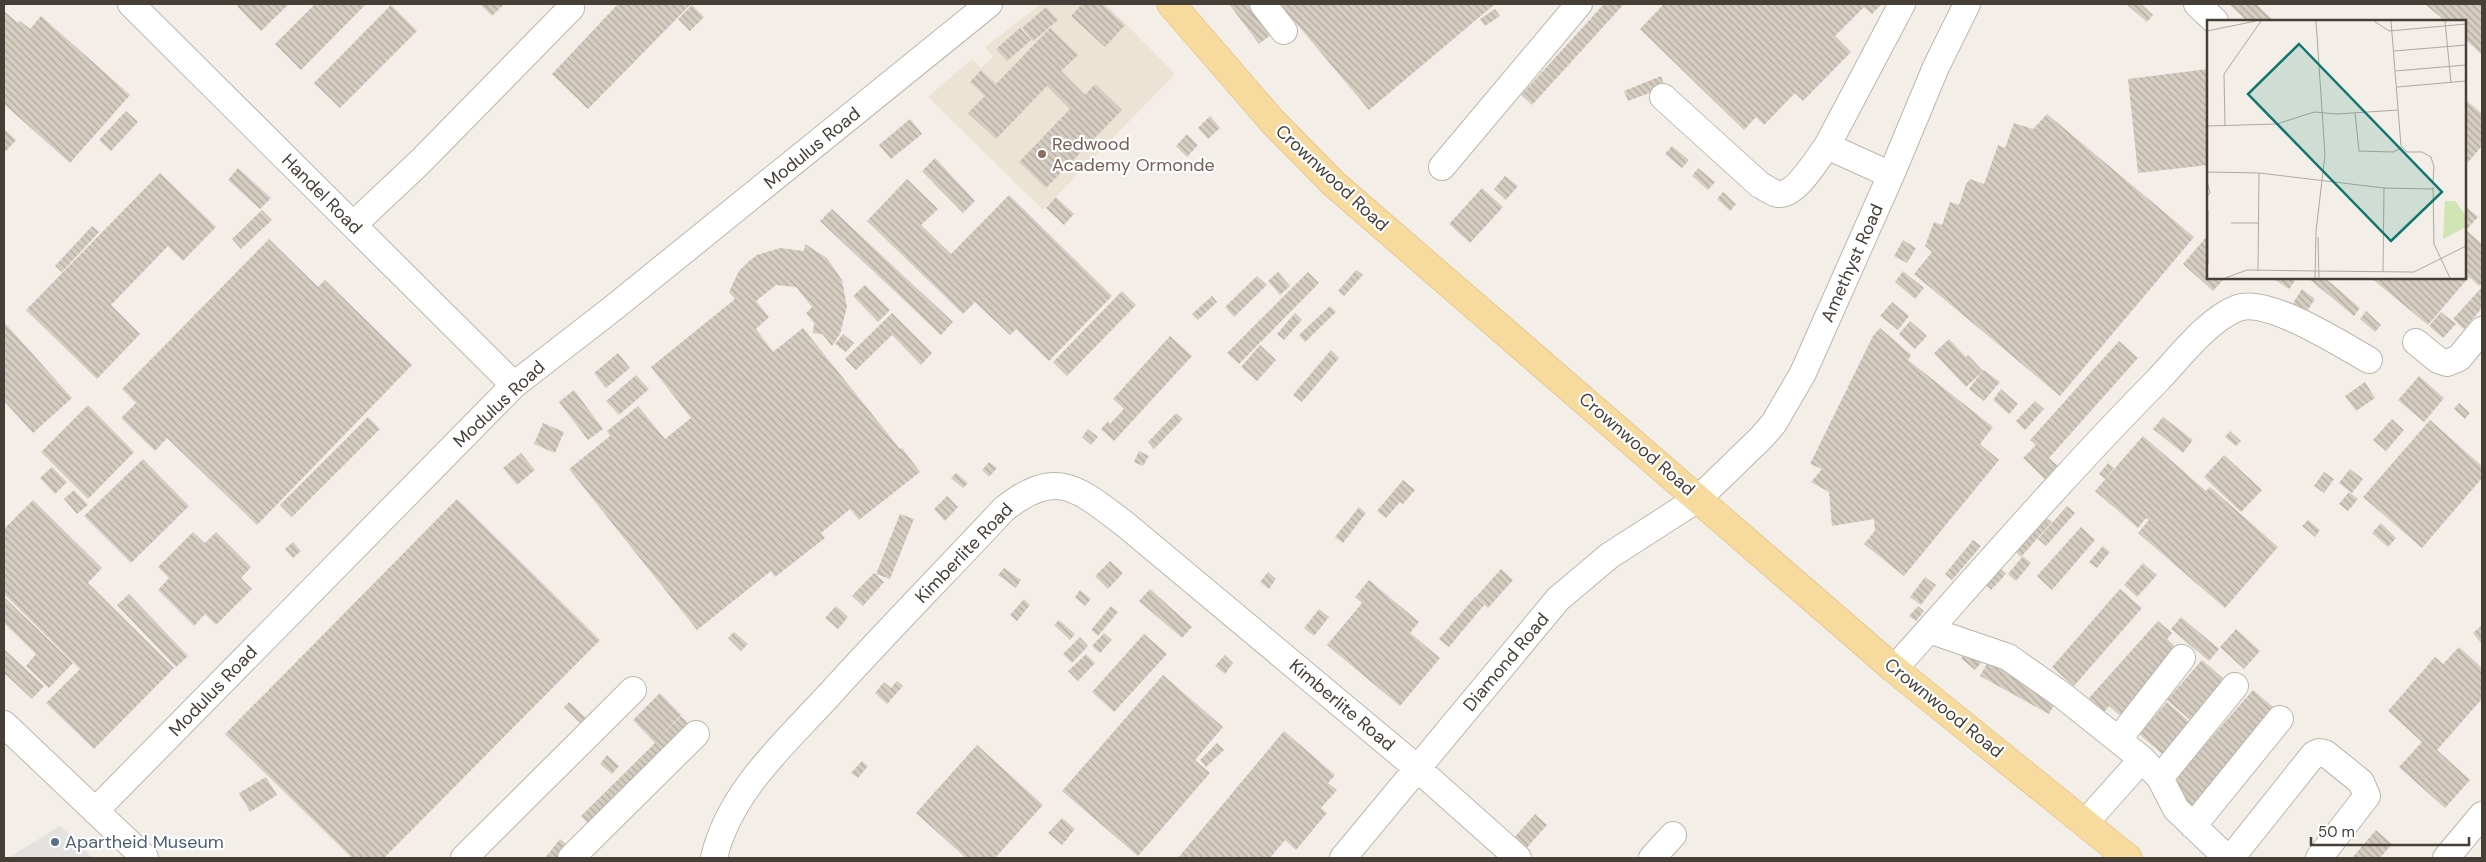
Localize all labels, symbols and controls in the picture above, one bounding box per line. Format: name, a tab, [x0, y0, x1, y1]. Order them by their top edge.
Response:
inset map	[2207, 20, 2466, 279]
street label: Modulus Road	[759, 102, 865, 194]
street label: Crownwood Road	[1270, 119, 1394, 237]
place label: Redwood Academy Ormonde	[1052, 132, 1215, 177]
marker: Redwood Academy Ormonde	[1036, 148, 1048, 160]
street label: Handel Road	[277, 149, 367, 239]
street label: Amethyst Road	[1815, 200, 1889, 326]
street label: Modulus Road	[448, 355, 550, 453]
street label: Crownwood Road	[1574, 387, 1700, 501]
street label: Kimberlite Road	[910, 498, 1018, 608]
street label: Diamond Road	[1458, 608, 1554, 716]
street label: Modulus Road	[164, 640, 262, 742]
street label: Crownwood Road	[1880, 653, 2008, 763]
street label: Kimberlite Road	[1284, 654, 1400, 756]
scale bar	[2311, 814, 2468, 846]
text: 50 m	[2318, 822, 2355, 842]
place label: Apartheid Museum	[65, 830, 224, 854]
marker: Apartheid Museum	[49, 836, 61, 848]

